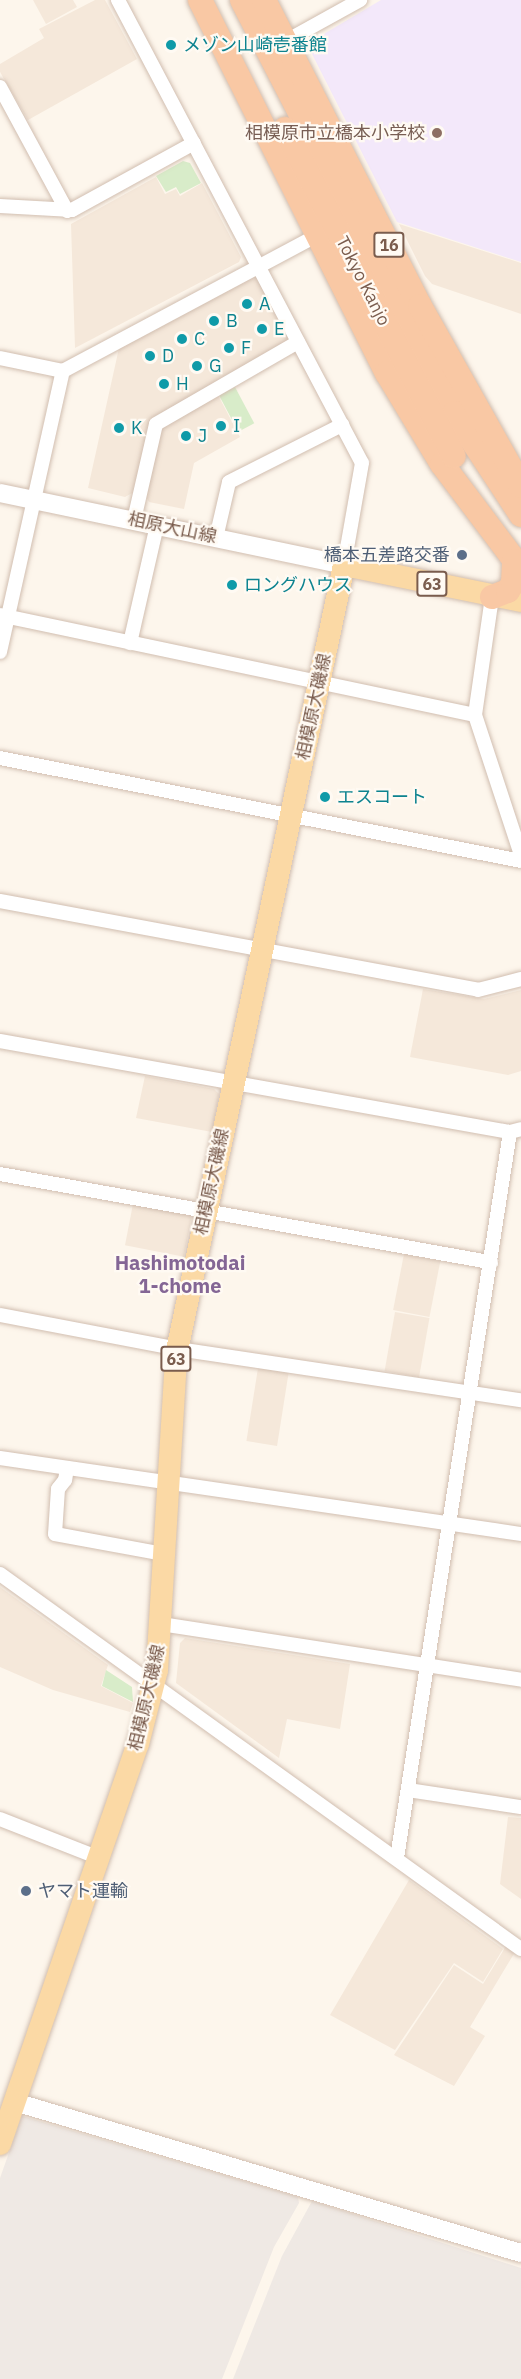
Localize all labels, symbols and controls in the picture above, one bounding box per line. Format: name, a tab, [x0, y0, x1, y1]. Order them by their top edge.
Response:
place label: メゾン山崎壱番館	[183, 34, 327, 56]
marker: メゾン山崎壱番館	[164, 38, 178, 52]
place label: 相模原市立橋本小学校	[245, 122, 425, 144]
marker: 相模原市立橋本小学校	[430, 126, 444, 140]
road number: 16	[372, 232, 406, 258]
street label: Tokyo Kanjo	[331, 233, 395, 329]
place label: A	[259, 293, 271, 315]
marker: A	[240, 297, 254, 311]
place label: B	[226, 310, 238, 332]
marker: B	[207, 314, 221, 328]
place label: E	[274, 318, 284, 340]
marker: E	[255, 322, 269, 336]
place label: C	[194, 328, 205, 350]
marker: C	[175, 332, 189, 346]
place label: F	[241, 337, 251, 359]
marker: F	[222, 341, 236, 355]
place label: D	[162, 345, 174, 367]
marker: D	[143, 349, 157, 363]
place label: G	[209, 355, 222, 377]
marker: G	[190, 359, 204, 373]
place label: H	[176, 373, 189, 395]
marker: H	[157, 377, 171, 391]
place label: I	[233, 415, 240, 437]
place label: K	[131, 417, 142, 439]
marker: I	[214, 419, 228, 433]
marker: K	[112, 421, 126, 435]
place label: J	[198, 425, 207, 447]
marker: J	[179, 429, 193, 443]
street label: 相原大山線	[126, 508, 218, 548]
place label: 橋本五差路交番	[324, 544, 450, 566]
marker: 橋本五差路交番	[455, 548, 469, 562]
road number: 63	[416, 571, 448, 597]
place label: ロングハウス	[244, 574, 352, 596]
marker: ロングハウス	[225, 578, 239, 592]
street label: 相模原大磯線	[292, 652, 336, 762]
place label: エスコート	[337, 786, 427, 808]
marker: エスコート	[318, 790, 332, 804]
street label: 相模原大磯線	[190, 1127, 234, 1237]
district label: Hashimotodai 1-chome	[115, 1250, 245, 1297]
road number: 63	[160, 1346, 192, 1372]
street label: 相模原大磯線	[124, 1643, 170, 1753]
place label: ヤマト運輸	[38, 1880, 128, 1902]
marker: ヤマト運輸	[19, 1884, 33, 1898]

